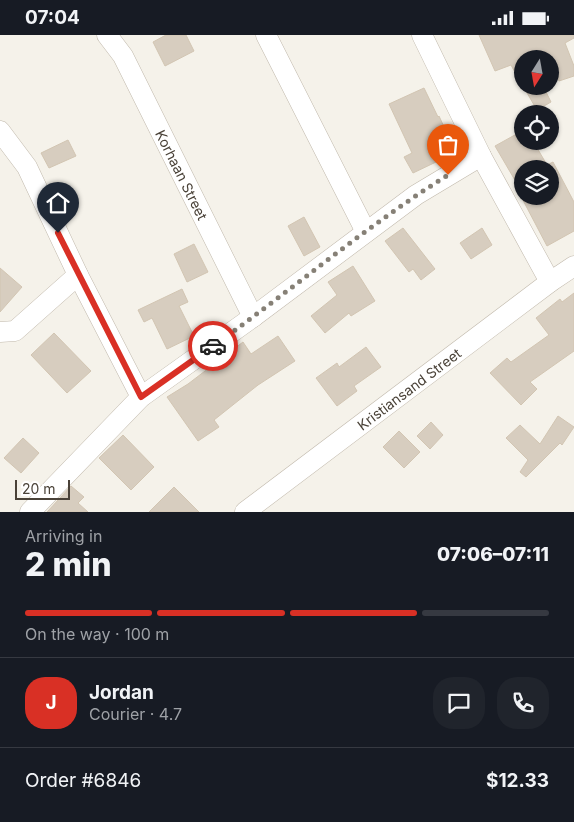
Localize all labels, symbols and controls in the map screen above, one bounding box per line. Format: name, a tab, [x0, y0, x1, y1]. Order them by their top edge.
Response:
text: 07:04	[25, 6, 80, 29]
north arrow	[514, 50, 559, 95]
map controls	[514, 50, 559, 205]
button: locate	[514, 105, 559, 150]
pin	[427, 124, 469, 175]
street label: Korhaan Street	[153, 127, 212, 223]
icon: bag	[434, 131, 462, 159]
button: layers	[514, 160, 559, 205]
pin	[37, 182, 79, 233]
icon: home	[44, 189, 72, 217]
courier	[188, 321, 238, 371]
icon: car	[199, 332, 227, 360]
street label: Kristiansand Street	[353, 344, 464, 433]
scale bar	[15, 477, 70, 500]
text: 20 m	[22, 480, 56, 497]
text: Arriving in	[25, 526, 102, 546]
text: 07:06–07:11	[437, 543, 549, 566]
text: 2 min	[25, 545, 111, 584]
text: On the way · 100 m	[25, 624, 169, 644]
button: chat	[433, 677, 485, 729]
button: phone	[497, 677, 549, 729]
text: Jordan	[89, 681, 154, 704]
text: J	[45, 691, 57, 714]
text: Courier · 4.7	[89, 704, 182, 724]
text: Order #6846	[25, 769, 141, 792]
text: $12.33	[486, 769, 549, 792]

